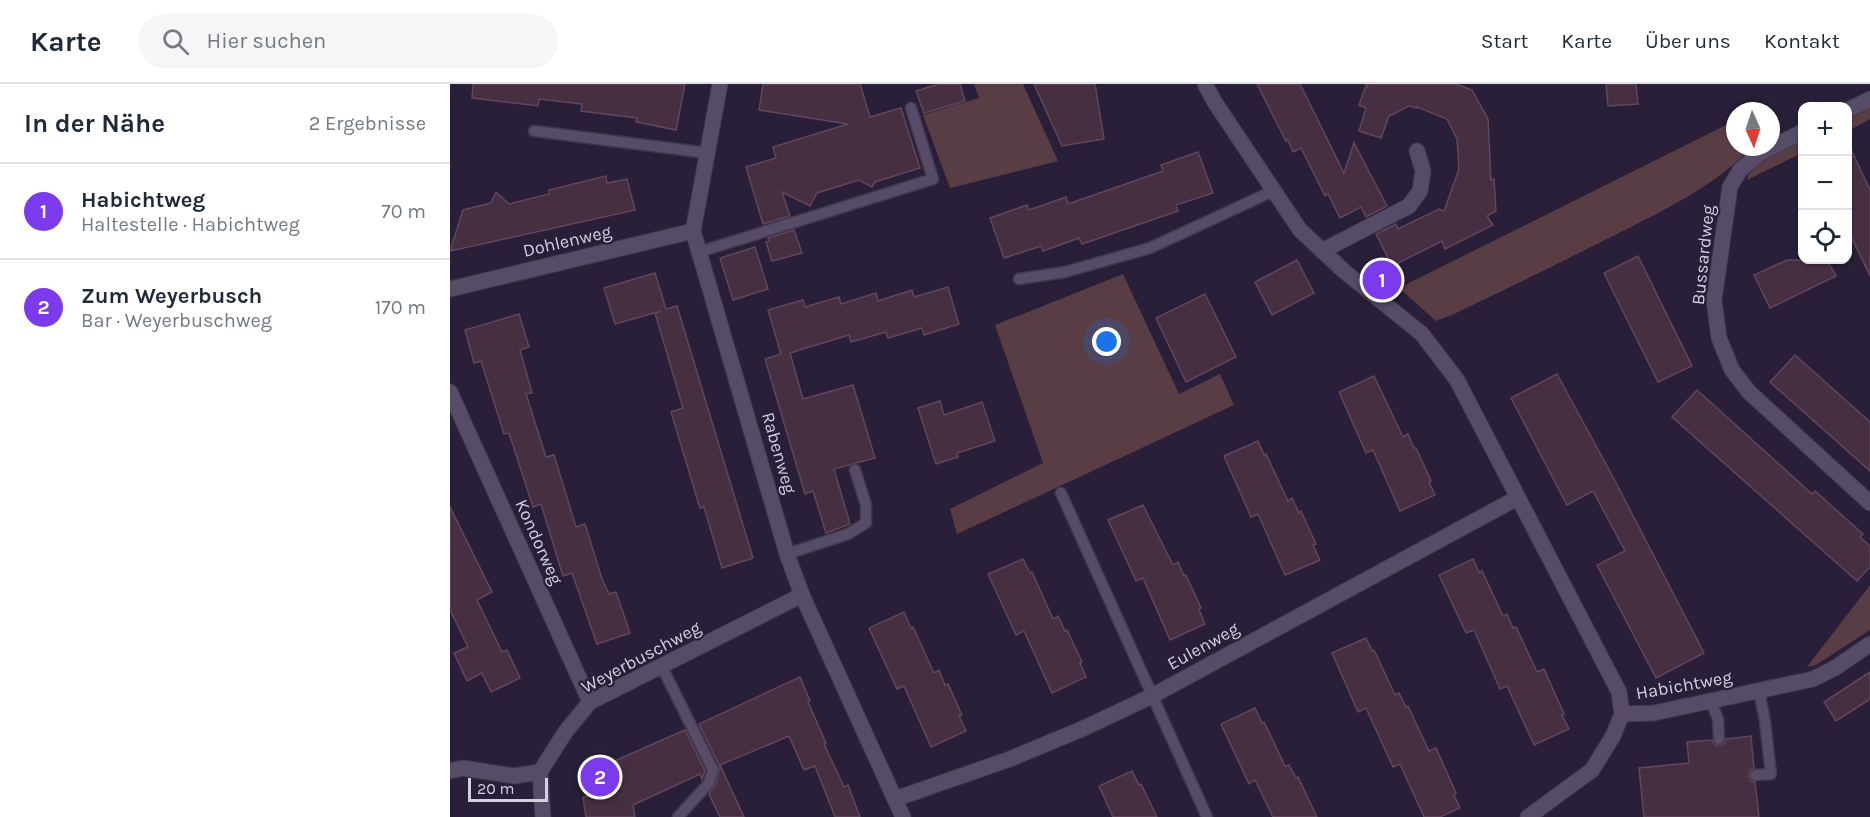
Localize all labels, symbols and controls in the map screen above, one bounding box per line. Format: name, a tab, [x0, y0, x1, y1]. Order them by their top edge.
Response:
search box	[138, 14, 558, 68]
text: Karte	[30, 25, 102, 58]
icon: search	[159, 25, 192, 58]
text: Hier suchen	[207, 28, 326, 54]
text: Start	[1481, 29, 1528, 53]
text: Karte	[1561, 29, 1612, 53]
text: Über uns	[1645, 29, 1731, 53]
text: Kontakt	[1764, 29, 1840, 53]
north arrow	[1726, 102, 1780, 156]
map controls	[1798, 102, 1852, 264]
button: +	[1798, 102, 1852, 156]
text: In der Nähe	[24, 108, 165, 139]
text: 2 Ergebnisse	[309, 112, 426, 135]
button: −	[1798, 156, 1852, 210]
text: Habichtweg	[81, 187, 205, 213]
text: 1	[40, 200, 47, 223]
text: 70 m	[381, 200, 426, 223]
street label: Bussardweg	[1687, 204, 1719, 306]
button: locate	[1798, 210, 1852, 264]
text: Haltestelle · Habichtweg	[81, 213, 300, 236]
street label: Dohlenweg	[521, 220, 613, 262]
pin: 1	[1362, 258, 1402, 302]
text: Zum Weyerbusch	[81, 283, 262, 309]
text: 2	[37, 296, 50, 319]
text: 170 m	[375, 296, 426, 319]
text: Bar · Weyerbuschweg	[81, 309, 272, 332]
your location	[1092, 327, 1121, 356]
street label: Rabenweg	[757, 410, 801, 496]
street label: Kondorweg	[510, 496, 568, 588]
street label: Weyerbuschweg	[577, 616, 705, 698]
street label: Eulenweg	[1163, 617, 1243, 675]
street label: Habichtweg	[1634, 666, 1734, 704]
pin: 2	[580, 754, 620, 800]
scale bar	[468, 775, 548, 802]
text: 20 m	[477, 779, 515, 798]

